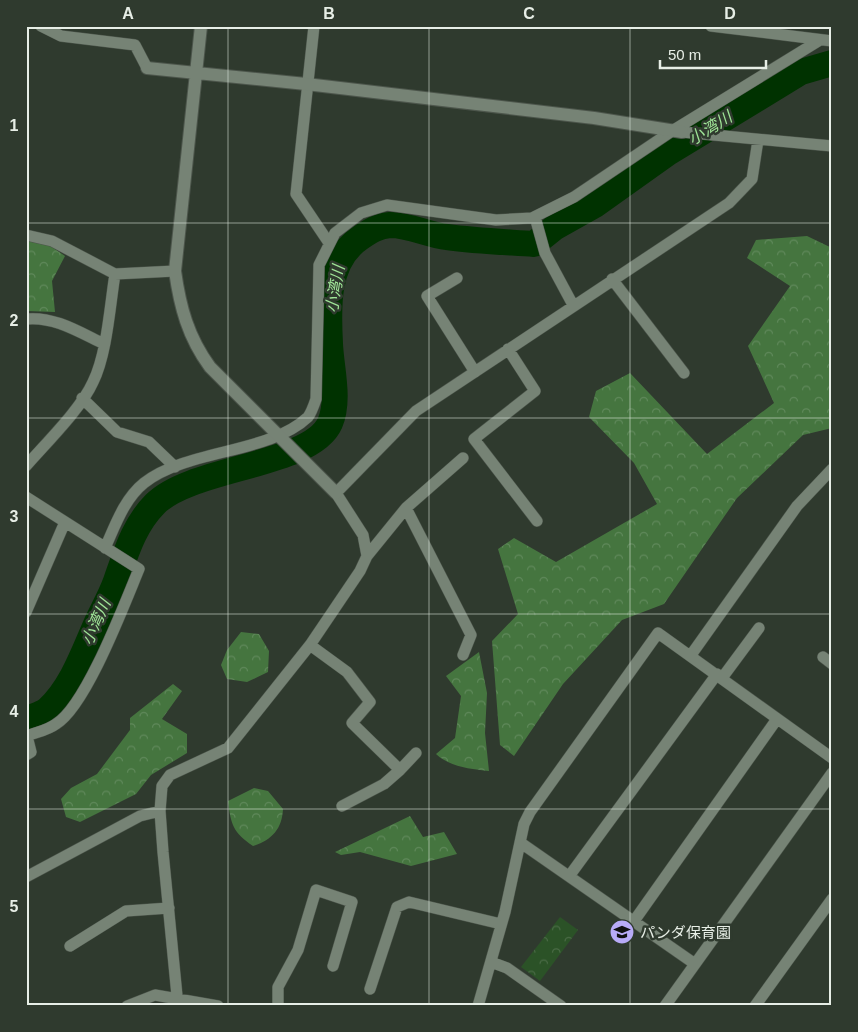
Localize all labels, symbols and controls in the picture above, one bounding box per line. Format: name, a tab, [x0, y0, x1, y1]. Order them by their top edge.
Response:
text: A	[122, 5, 134, 22]
text: B	[323, 5, 335, 22]
text: C	[523, 5, 535, 22]
text: D	[724, 5, 736, 22]
scale bar	[660, 38, 767, 70]
text: 50 m	[668, 46, 701, 63]
water label: 小湾川	[685, 107, 737, 148]
text: 1	[10, 117, 19, 134]
water label: 小湾川	[323, 262, 347, 314]
text: 2	[10, 312, 19, 329]
text: 3	[10, 508, 19, 525]
water label: 小湾川	[78, 595, 114, 647]
text: 4	[10, 703, 19, 720]
text: 5	[10, 898, 19, 915]
school or university icon: パンダ保育園	[609, 919, 635, 945]
place label: パンダ保育園	[640, 924, 731, 941]

